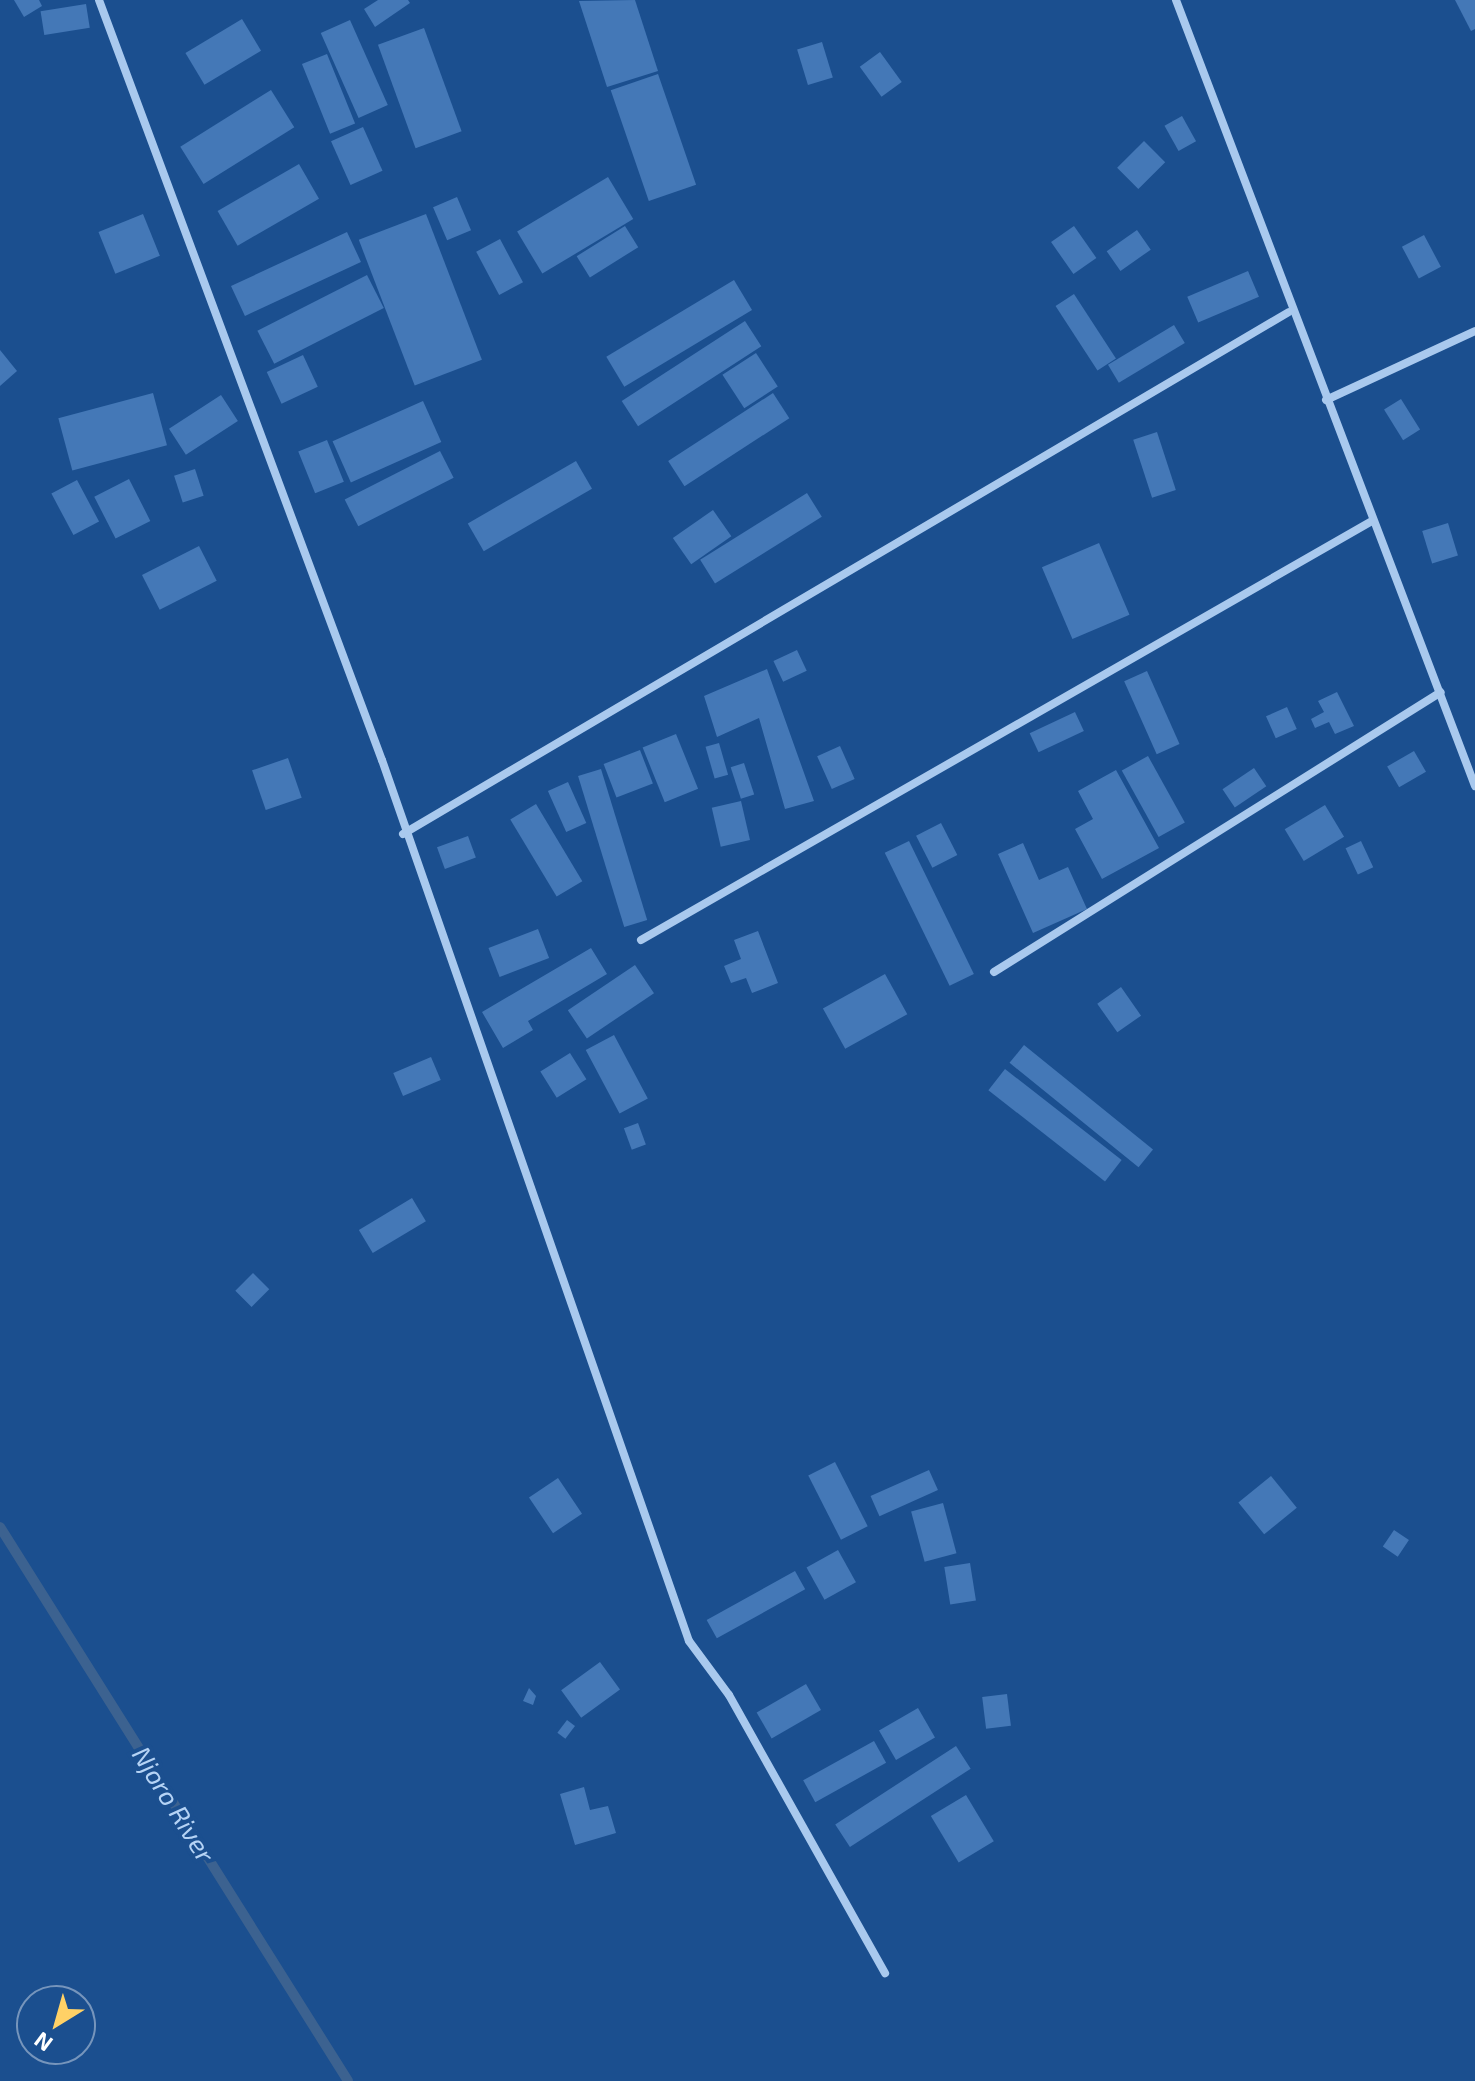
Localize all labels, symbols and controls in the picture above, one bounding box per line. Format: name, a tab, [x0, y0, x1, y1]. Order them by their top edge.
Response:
water label: Njoro River	[126, 1740, 222, 1868]
north arrow	[16, 1985, 96, 2065]
text: N	[29, 2027, 57, 2058]

